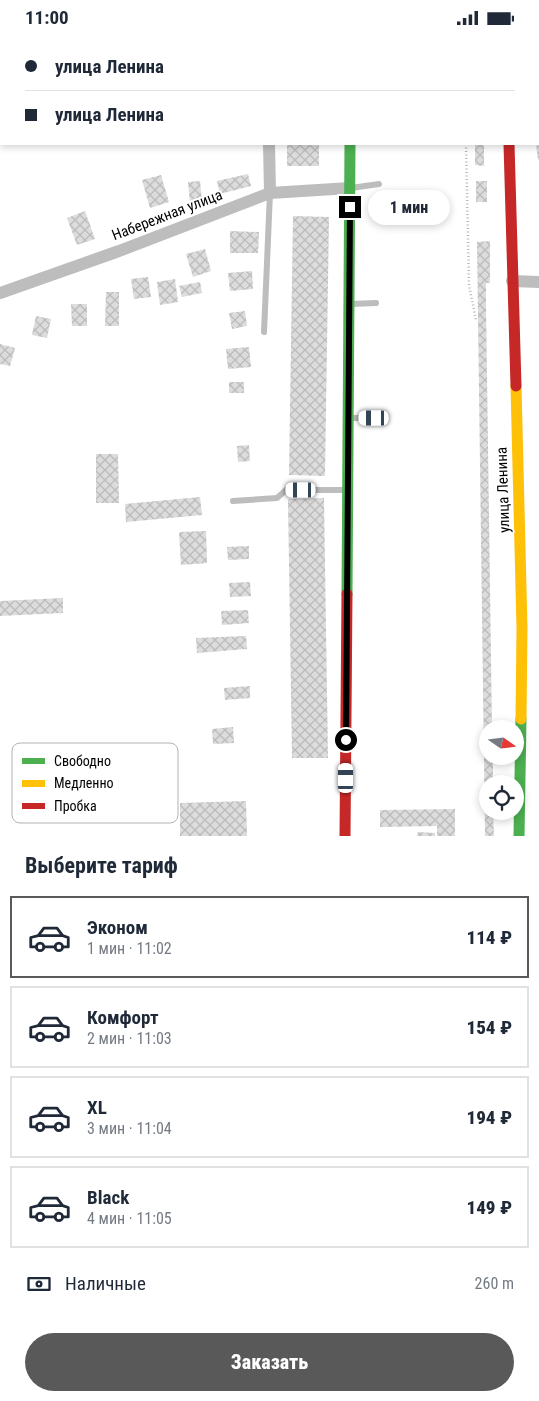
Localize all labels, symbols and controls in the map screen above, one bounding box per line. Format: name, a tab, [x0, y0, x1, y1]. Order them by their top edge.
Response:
text: 11:00	[25, 6, 69, 29]
text: улица Ленина	[55, 55, 164, 78]
text: улица Ленина	[55, 103, 164, 126]
street label: Набережная улица	[109, 186, 225, 244]
callout: 1 мин	[368, 189, 450, 225]
route end	[339, 196, 361, 218]
text: 1 мин	[390, 198, 428, 217]
car	[359, 411, 389, 426]
street label: улица Ленина	[493, 447, 513, 533]
car	[286, 483, 316, 498]
north arrow	[479, 720, 524, 765]
map controls	[479, 720, 524, 820]
route start	[335, 729, 357, 751]
legend	[12, 743, 178, 823]
text: Свободно	[54, 753, 111, 769]
car	[338, 763, 353, 793]
text: Медленно	[54, 775, 114, 791]
button: locate	[479, 775, 524, 820]
text: Пробка	[54, 798, 97, 814]
text: Выберите тариф	[25, 853, 178, 878]
icon: car	[27, 915, 72, 960]
text: Эконом	[87, 916, 148, 939]
text: 114 ₽	[467, 926, 512, 949]
text: 1 мин · 11:02	[87, 939, 172, 958]
icon: car	[27, 1005, 72, 1050]
text: Комфорт	[87, 1006, 159, 1029]
text: 154 ₽	[467, 1016, 512, 1039]
text: 2 мин · 11:03	[87, 1029, 172, 1048]
icon: car	[27, 1095, 72, 1140]
text: XL	[87, 1096, 107, 1119]
text: 194 ₽	[467, 1106, 512, 1129]
text: 3 мин · 11:04	[87, 1119, 172, 1138]
icon: car	[27, 1185, 72, 1230]
text: Black	[87, 1186, 129, 1209]
text: 149 ₽	[467, 1196, 512, 1219]
text: 4 мин · 11:05	[87, 1209, 172, 1228]
icon: cash	[25, 1270, 53, 1298]
text: Наличные	[65, 1272, 146, 1295]
text: 260 m	[475, 1274, 514, 1293]
button: Заказать	[25, 1333, 514, 1391]

